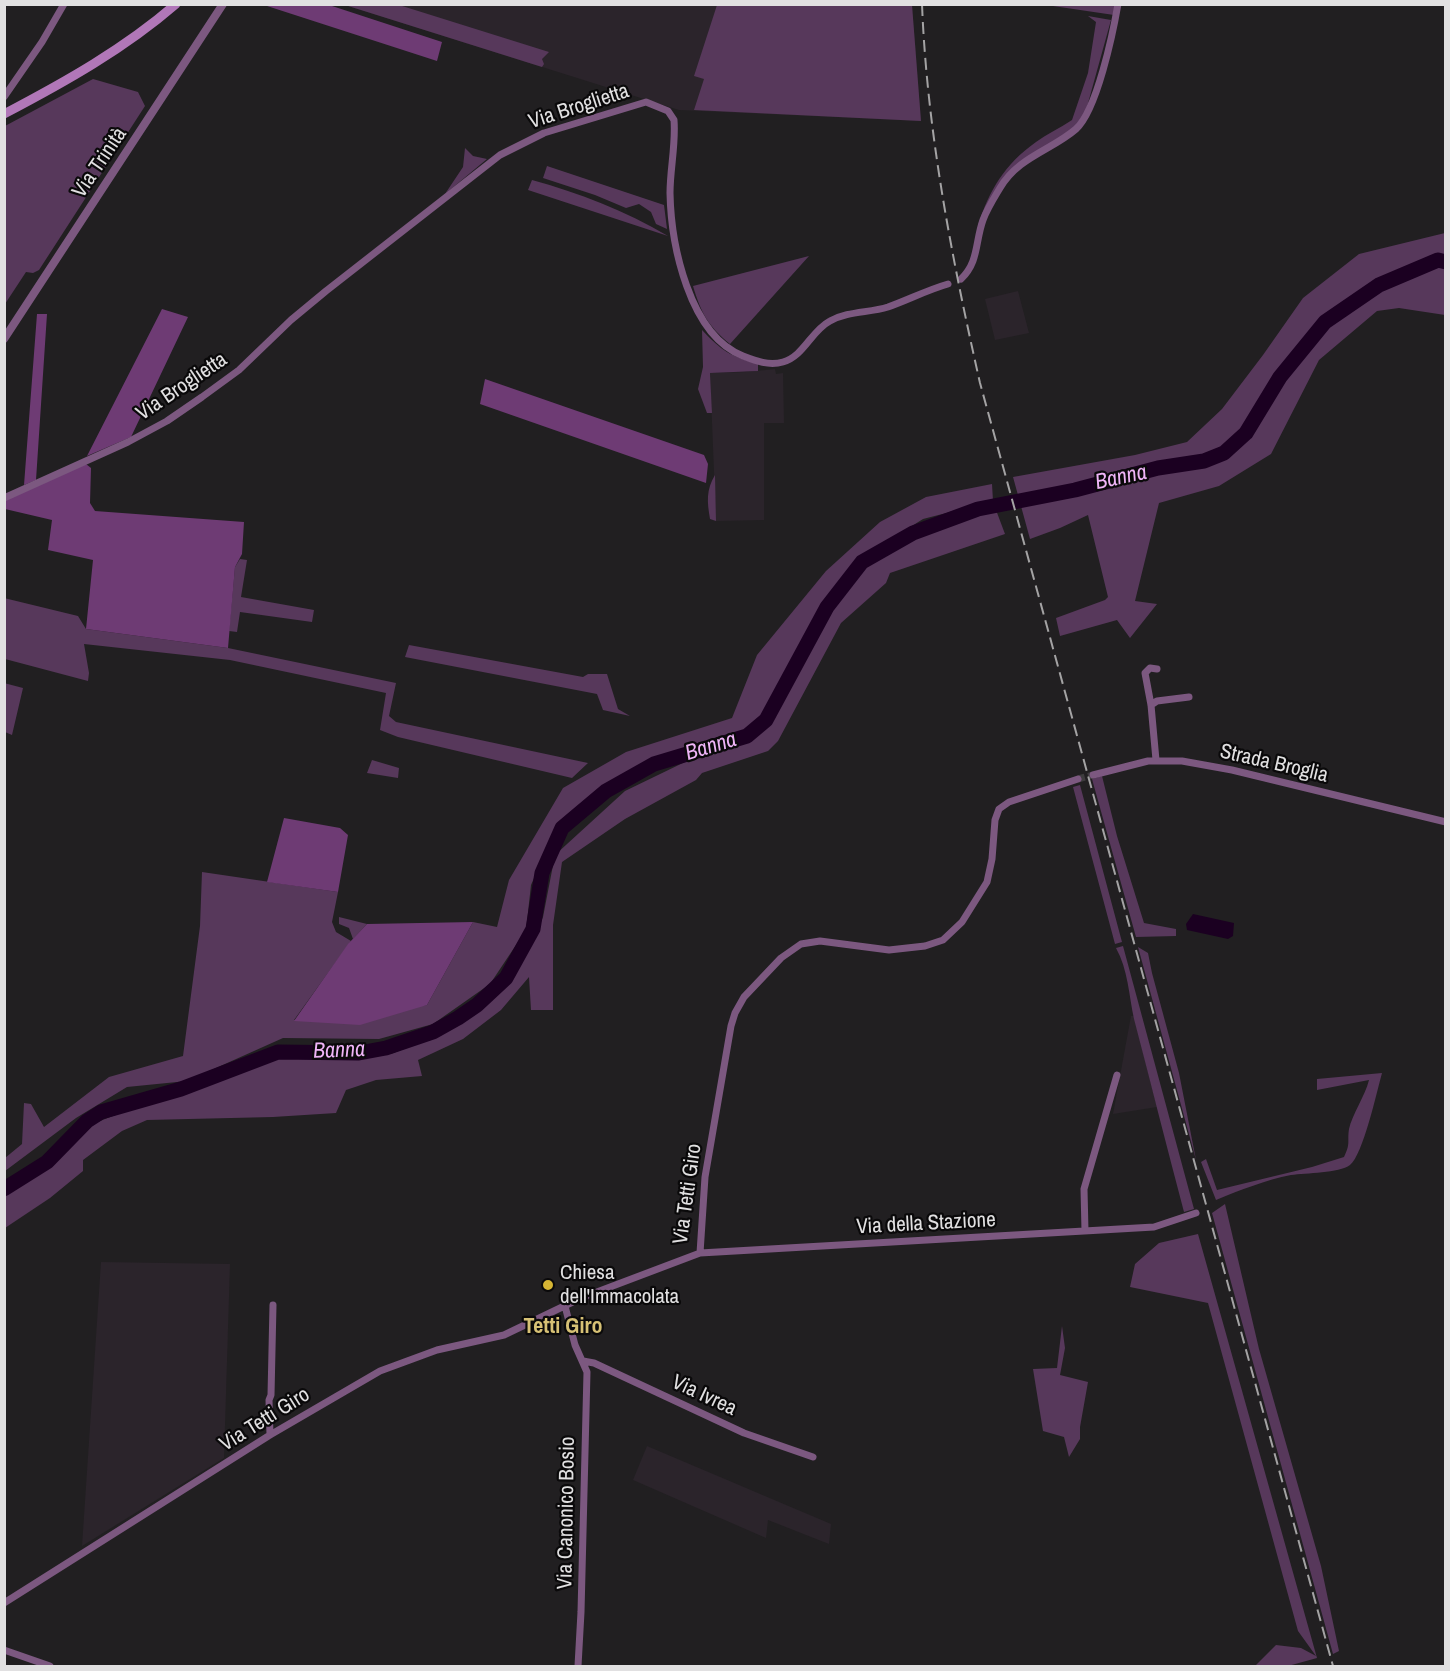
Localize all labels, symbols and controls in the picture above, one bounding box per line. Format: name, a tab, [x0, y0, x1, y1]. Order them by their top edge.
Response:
street label: Via Broglietta	[526, 79, 632, 135]
street label: Via Trinità	[67, 123, 133, 203]
street label: Via Broglietta	[132, 347, 232, 427]
water label: Banna	[1093, 460, 1149, 496]
water label: Banna	[682, 727, 740, 767]
street label: Strada Broglia	[1218, 739, 1330, 789]
water label: Banna	[312, 1037, 366, 1065]
street label: Via Tetti Giro	[668, 1142, 708, 1246]
street label: Via della Stazione	[856, 1208, 996, 1240]
place label: Chiesa dell'Immacolata	[560, 1260, 679, 1310]
marker: Chiesa dell'Immacolata	[541, 1278, 555, 1292]
district label: Tetti Giro	[524, 1314, 602, 1340]
street label: Via Ivrea	[668, 1370, 740, 1422]
street label: Via Tetti Giro	[215, 1383, 315, 1457]
street label: Via Canonico Bosio	[553, 1436, 581, 1590]

